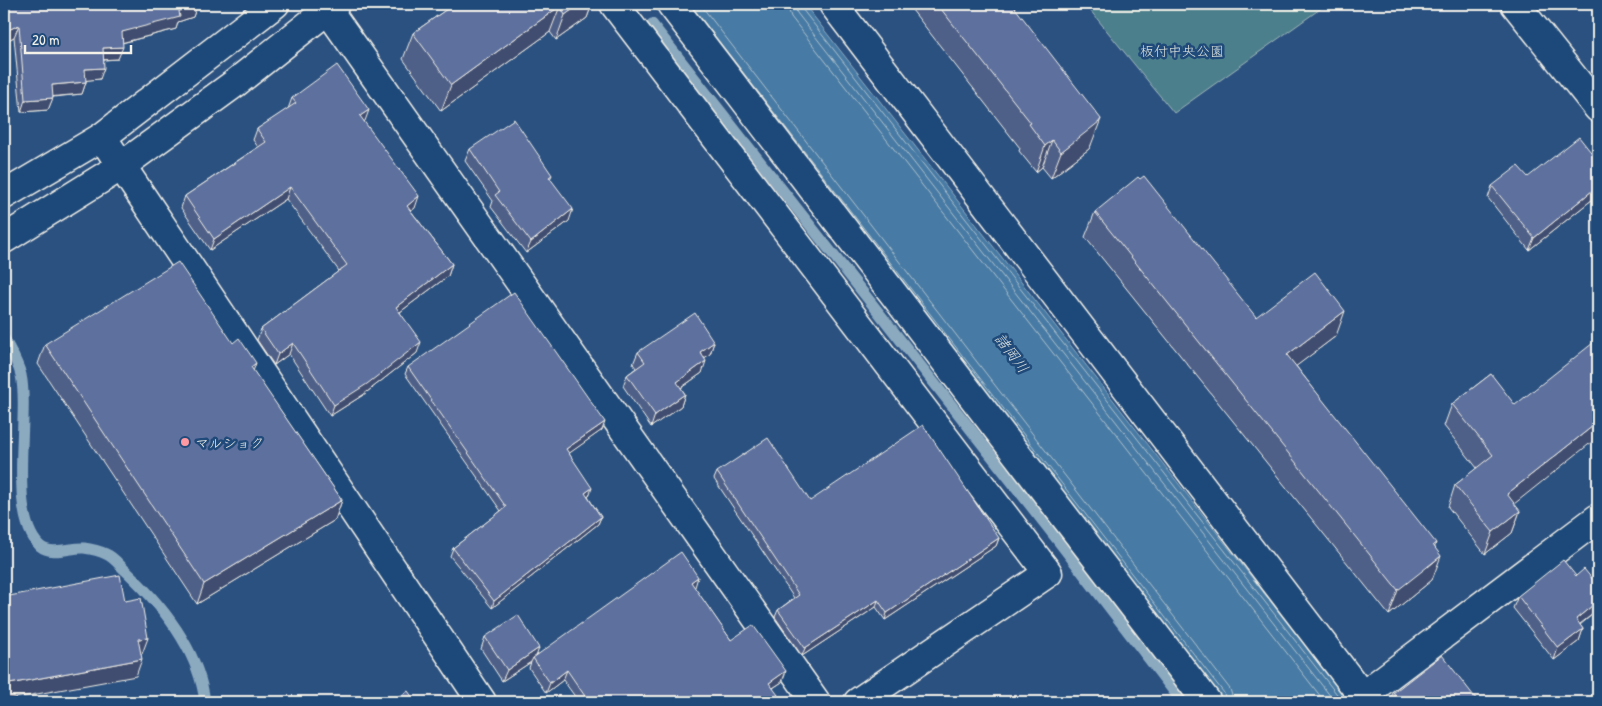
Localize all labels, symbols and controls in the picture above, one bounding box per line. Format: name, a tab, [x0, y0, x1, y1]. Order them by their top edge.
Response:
scale bar	[25, 22, 131, 54]
text: 20 m	[32, 29, 59, 50]
park label: 板付中央公園	[1140, 41, 1224, 60]
water label: 諸岡川	[990, 329, 1034, 377]
place label: マルショク	[195, 433, 264, 452]
marker: マルショク	[179, 436, 191, 448]

